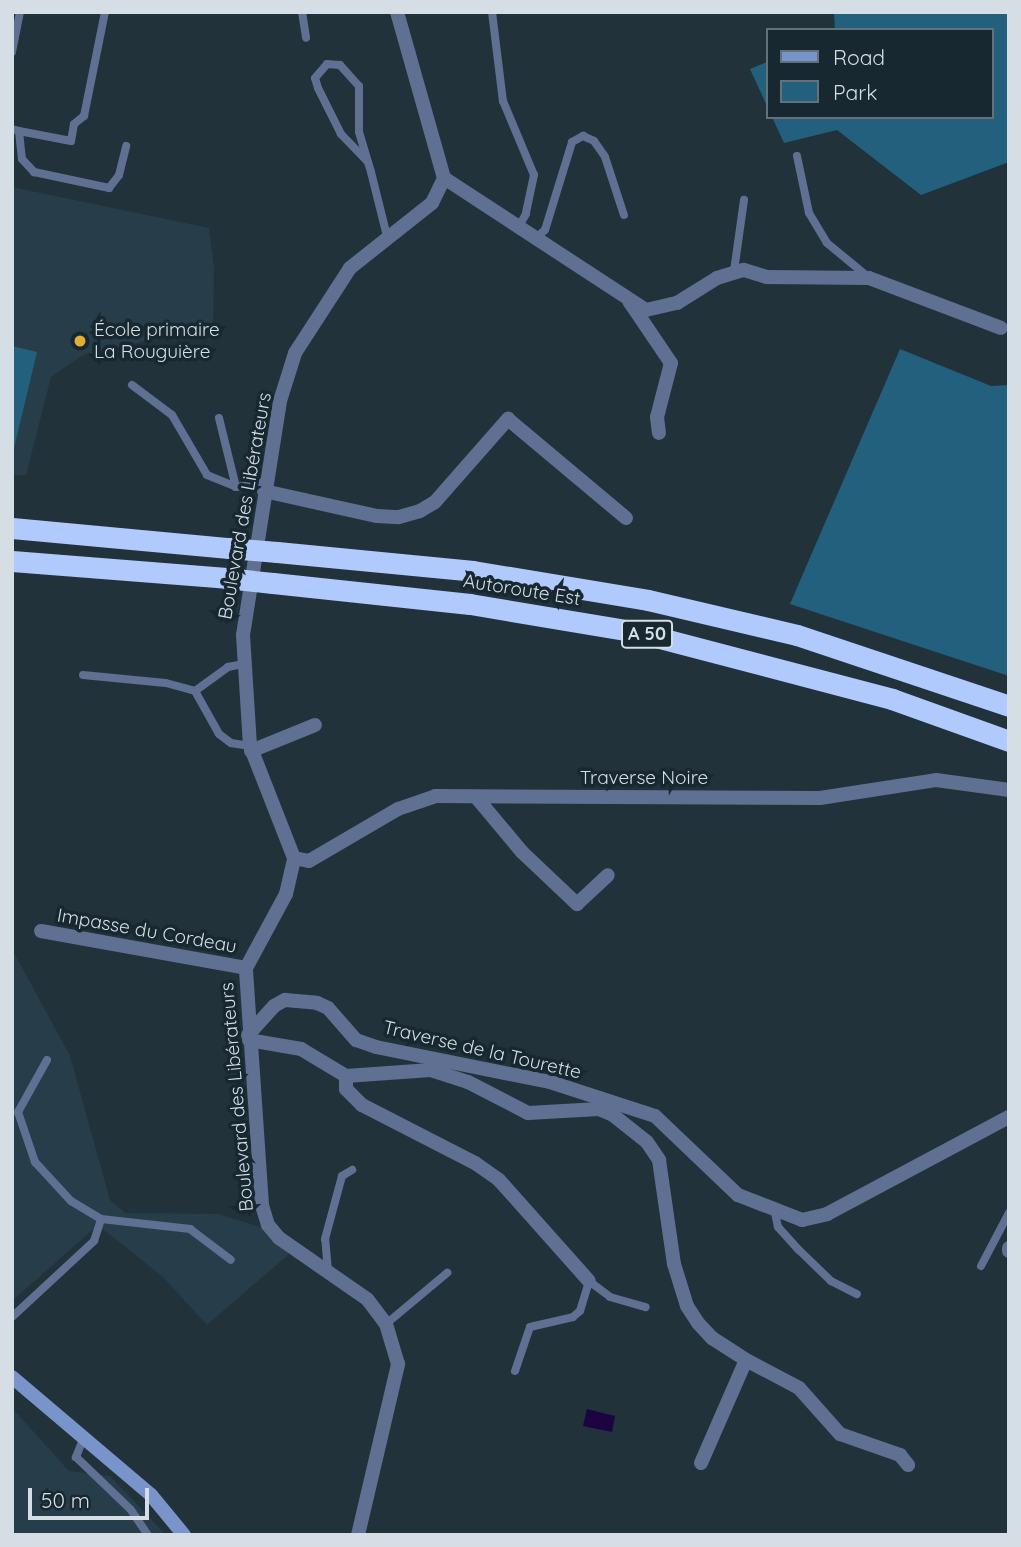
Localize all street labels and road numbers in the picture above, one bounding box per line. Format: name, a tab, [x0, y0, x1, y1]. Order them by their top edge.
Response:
street label: Boulevard des Libérateurs	[214, 391, 276, 621]
street label: Autoroute Est	[462, 569, 582, 611]
road number: A 50	[621, 620, 673, 648]
street label: Traverse Noire	[580, 767, 708, 789]
street label: Impasse du Cordeau	[55, 904, 239, 958]
street label: Boulevard des Libérateurs	[216, 981, 258, 1213]
street label: Traverse de la Tourette	[381, 1016, 583, 1084]

